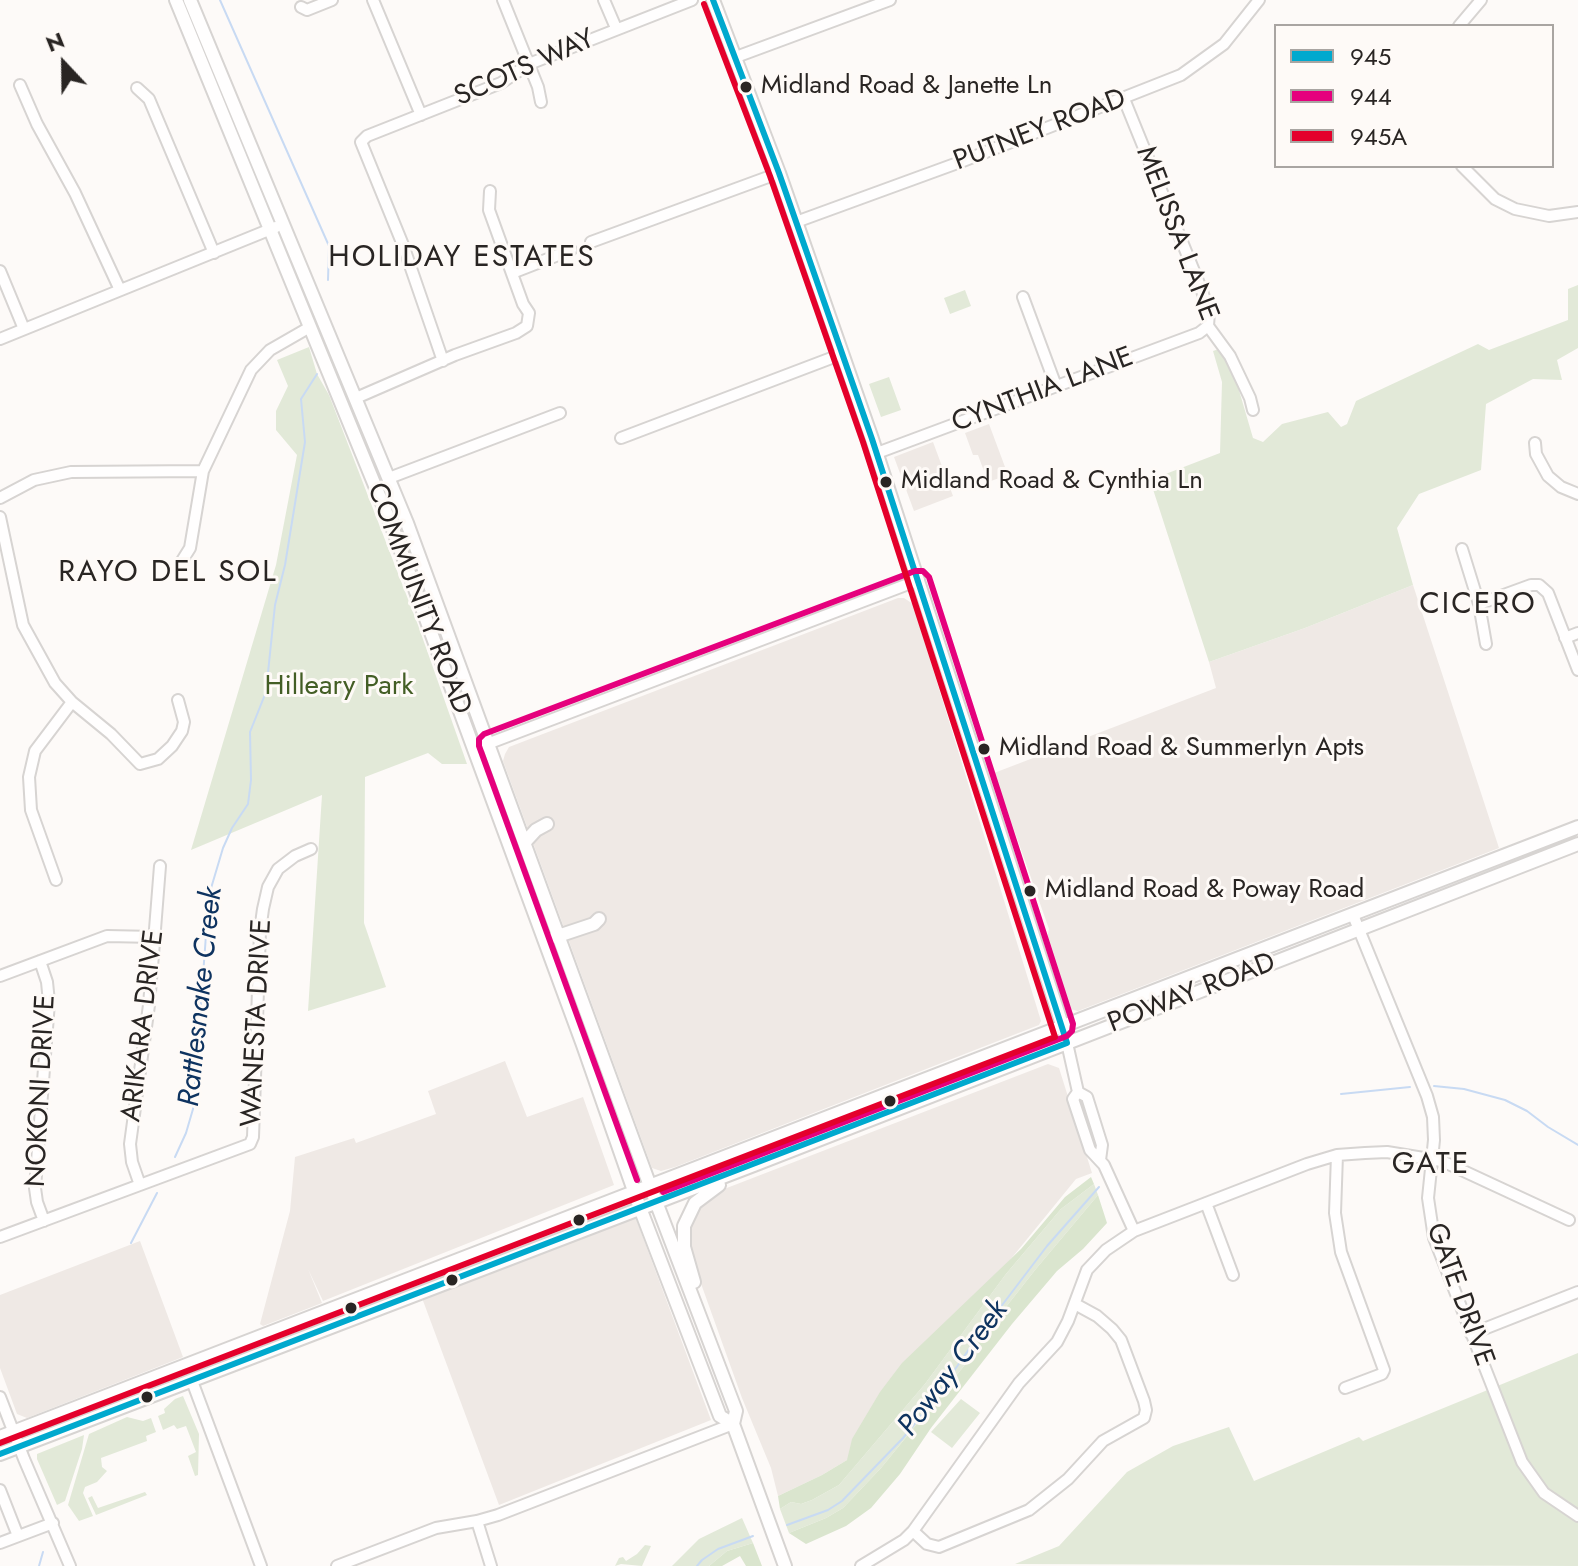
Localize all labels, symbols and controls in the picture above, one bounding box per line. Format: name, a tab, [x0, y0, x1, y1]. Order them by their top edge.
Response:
street label: SCOTS WAY	[450, 23, 600, 115]
north arrow	[24, 24, 104, 104]
text: N	[41, 24, 69, 60]
legend	[1274, 24, 1554, 168]
text: 945	[1350, 39, 1391, 74]
place label: Midland Road & Janette Ln	[761, 71, 1052, 103]
marker: Midland Road & Janette Ln	[738, 79, 754, 95]
text: 944	[1350, 79, 1392, 114]
street label: PUTNEY ROAD	[949, 83, 1131, 179]
text: 945A	[1350, 119, 1407, 154]
street label: MELISSA LANE	[1127, 142, 1225, 326]
district label: HOLIDAY ESTATES	[328, 241, 596, 277]
street label: CYNTHIA LANE	[948, 341, 1138, 441]
place label: Midland Road & Cynthia Ln	[901, 466, 1203, 498]
marker: Midland Road & Cynthia Ln	[878, 474, 894, 490]
street label: COMMUNITY ROAD	[358, 479, 478, 719]
district label: RAYO DEL SOL	[58, 556, 278, 592]
district label: CICERO	[1419, 588, 1537, 624]
park label: Hilleary Park	[264, 670, 414, 704]
place label: Midland Road & Summerlyn Apts	[999, 733, 1364, 765]
marker: Midland Road & Summerlyn Apts	[976, 741, 992, 757]
place label: Midland Road & Poway Road	[1045, 875, 1364, 907]
marker: Midland Road & Poway Road	[1022, 883, 1038, 899]
water label: Rattlesnake Creek	[173, 885, 231, 1109]
street label: WANESTA DRIVE	[236, 918, 280, 1128]
street label: ARIKARA DRIVE	[116, 928, 172, 1124]
street label: POWAY ROAD	[1104, 947, 1280, 1041]
street label: NOKONI DRIVE	[20, 994, 64, 1188]
unlabelled marker	[882, 1093, 898, 1109]
district label: GATE	[1392, 1148, 1470, 1184]
unlabelled marker	[571, 1212, 587, 1228]
street label: GATE DRIVE	[1418, 1219, 1500, 1371]
unlabelled marker	[444, 1272, 460, 1288]
water label: Poway Creek	[891, 1294, 1017, 1444]
unlabelled marker	[343, 1300, 359, 1316]
unlabelled marker	[139, 1389, 155, 1405]

